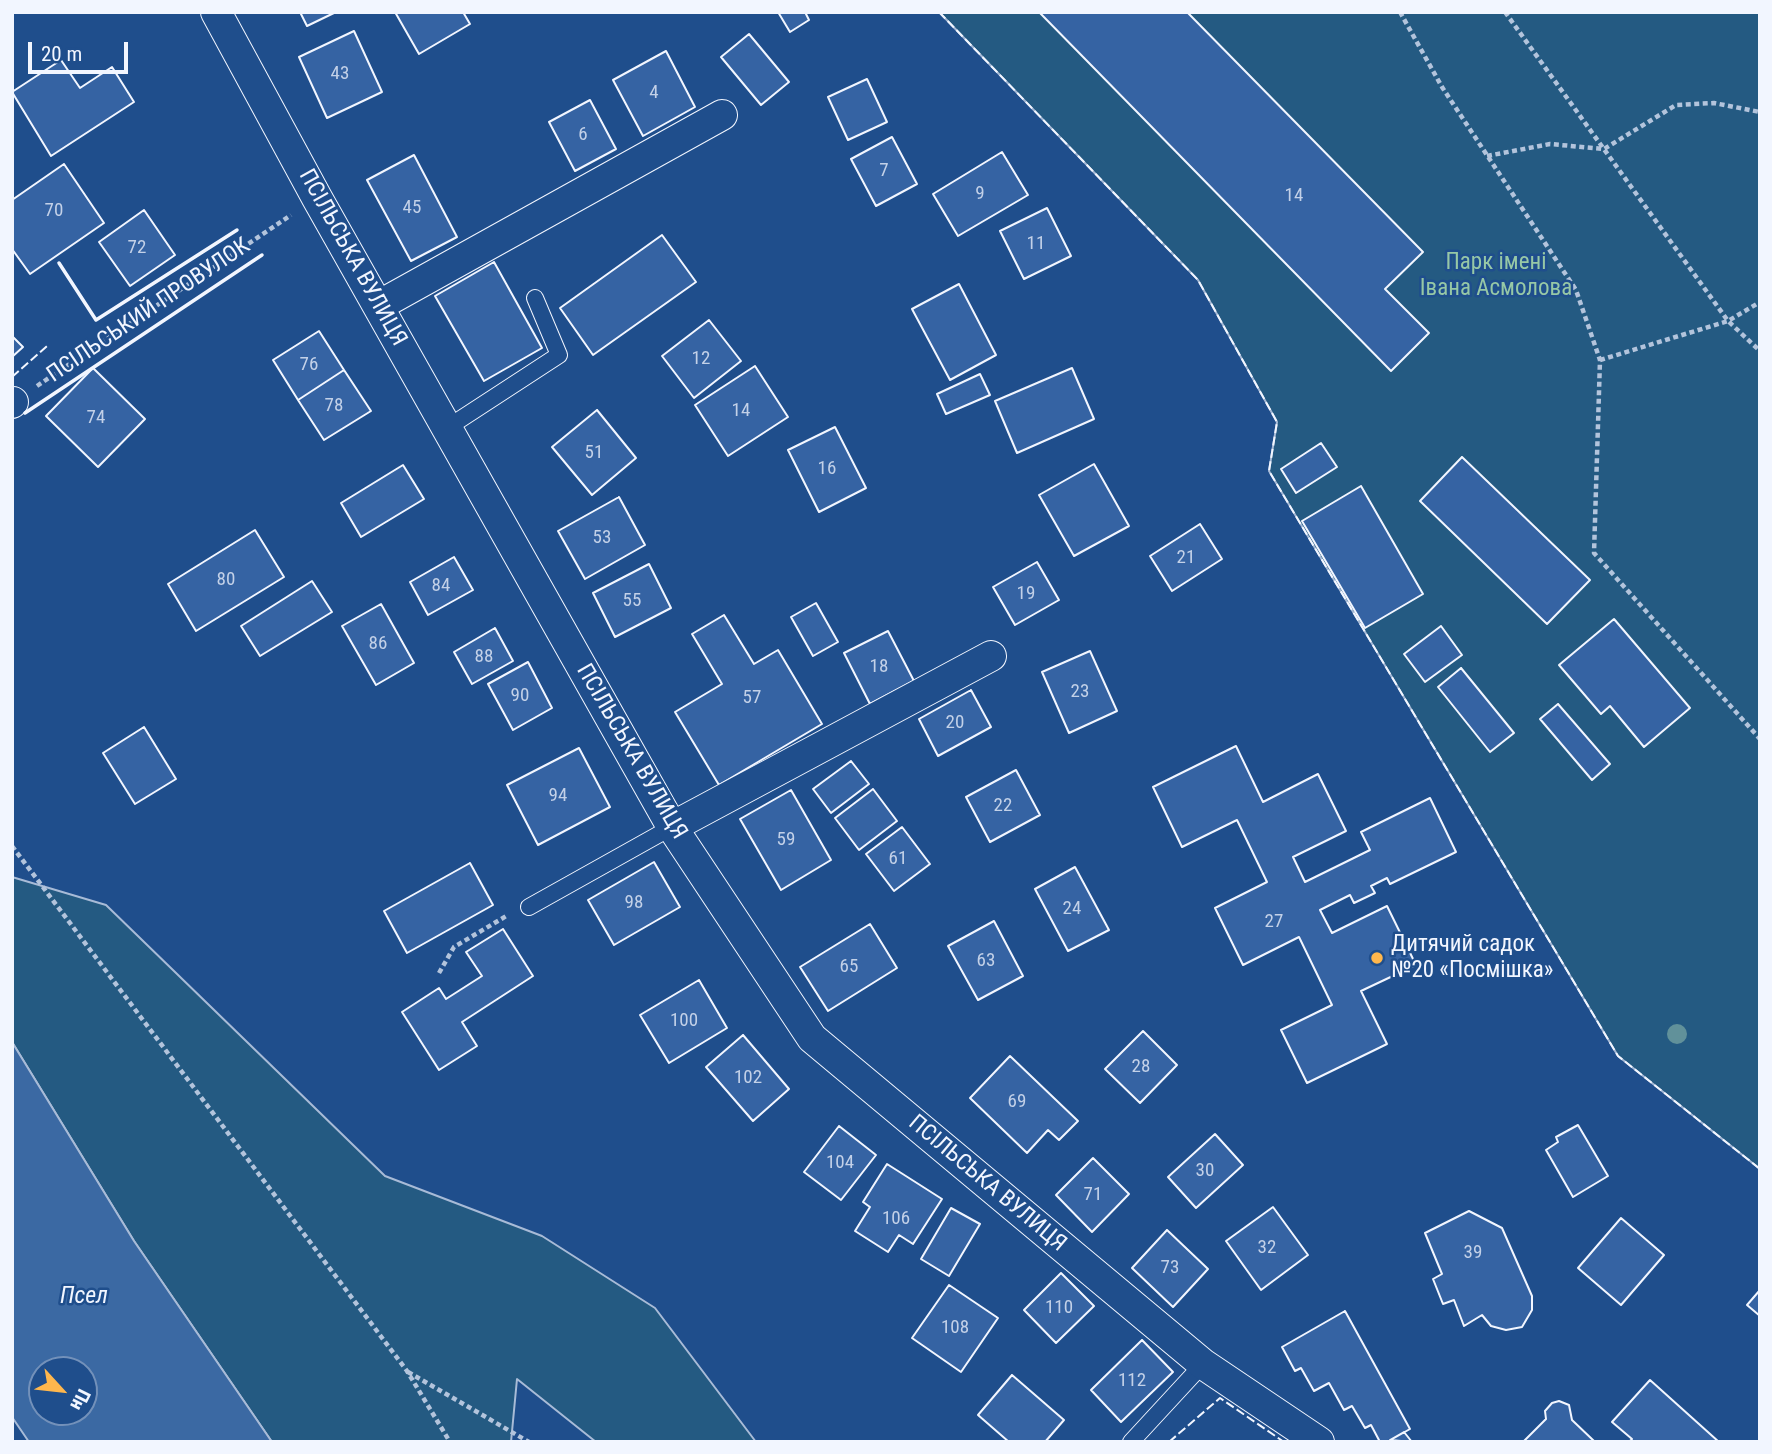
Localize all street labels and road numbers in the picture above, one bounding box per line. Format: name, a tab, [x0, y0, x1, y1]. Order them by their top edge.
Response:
street label: ПСІЛЬСЬКА ВУЛИЦЯ	[292, 165, 412, 351]
street label: ПСІЛЬСЬКИЙ ПРОВУЛОК	[42, 233, 256, 389]
street label: ПСІЛЬСЬКА ВУЛИЦЯ	[570, 659, 692, 845]
street label: ПСІЛЬСЬКА ВУЛИЦЯ	[902, 1110, 1072, 1258]

